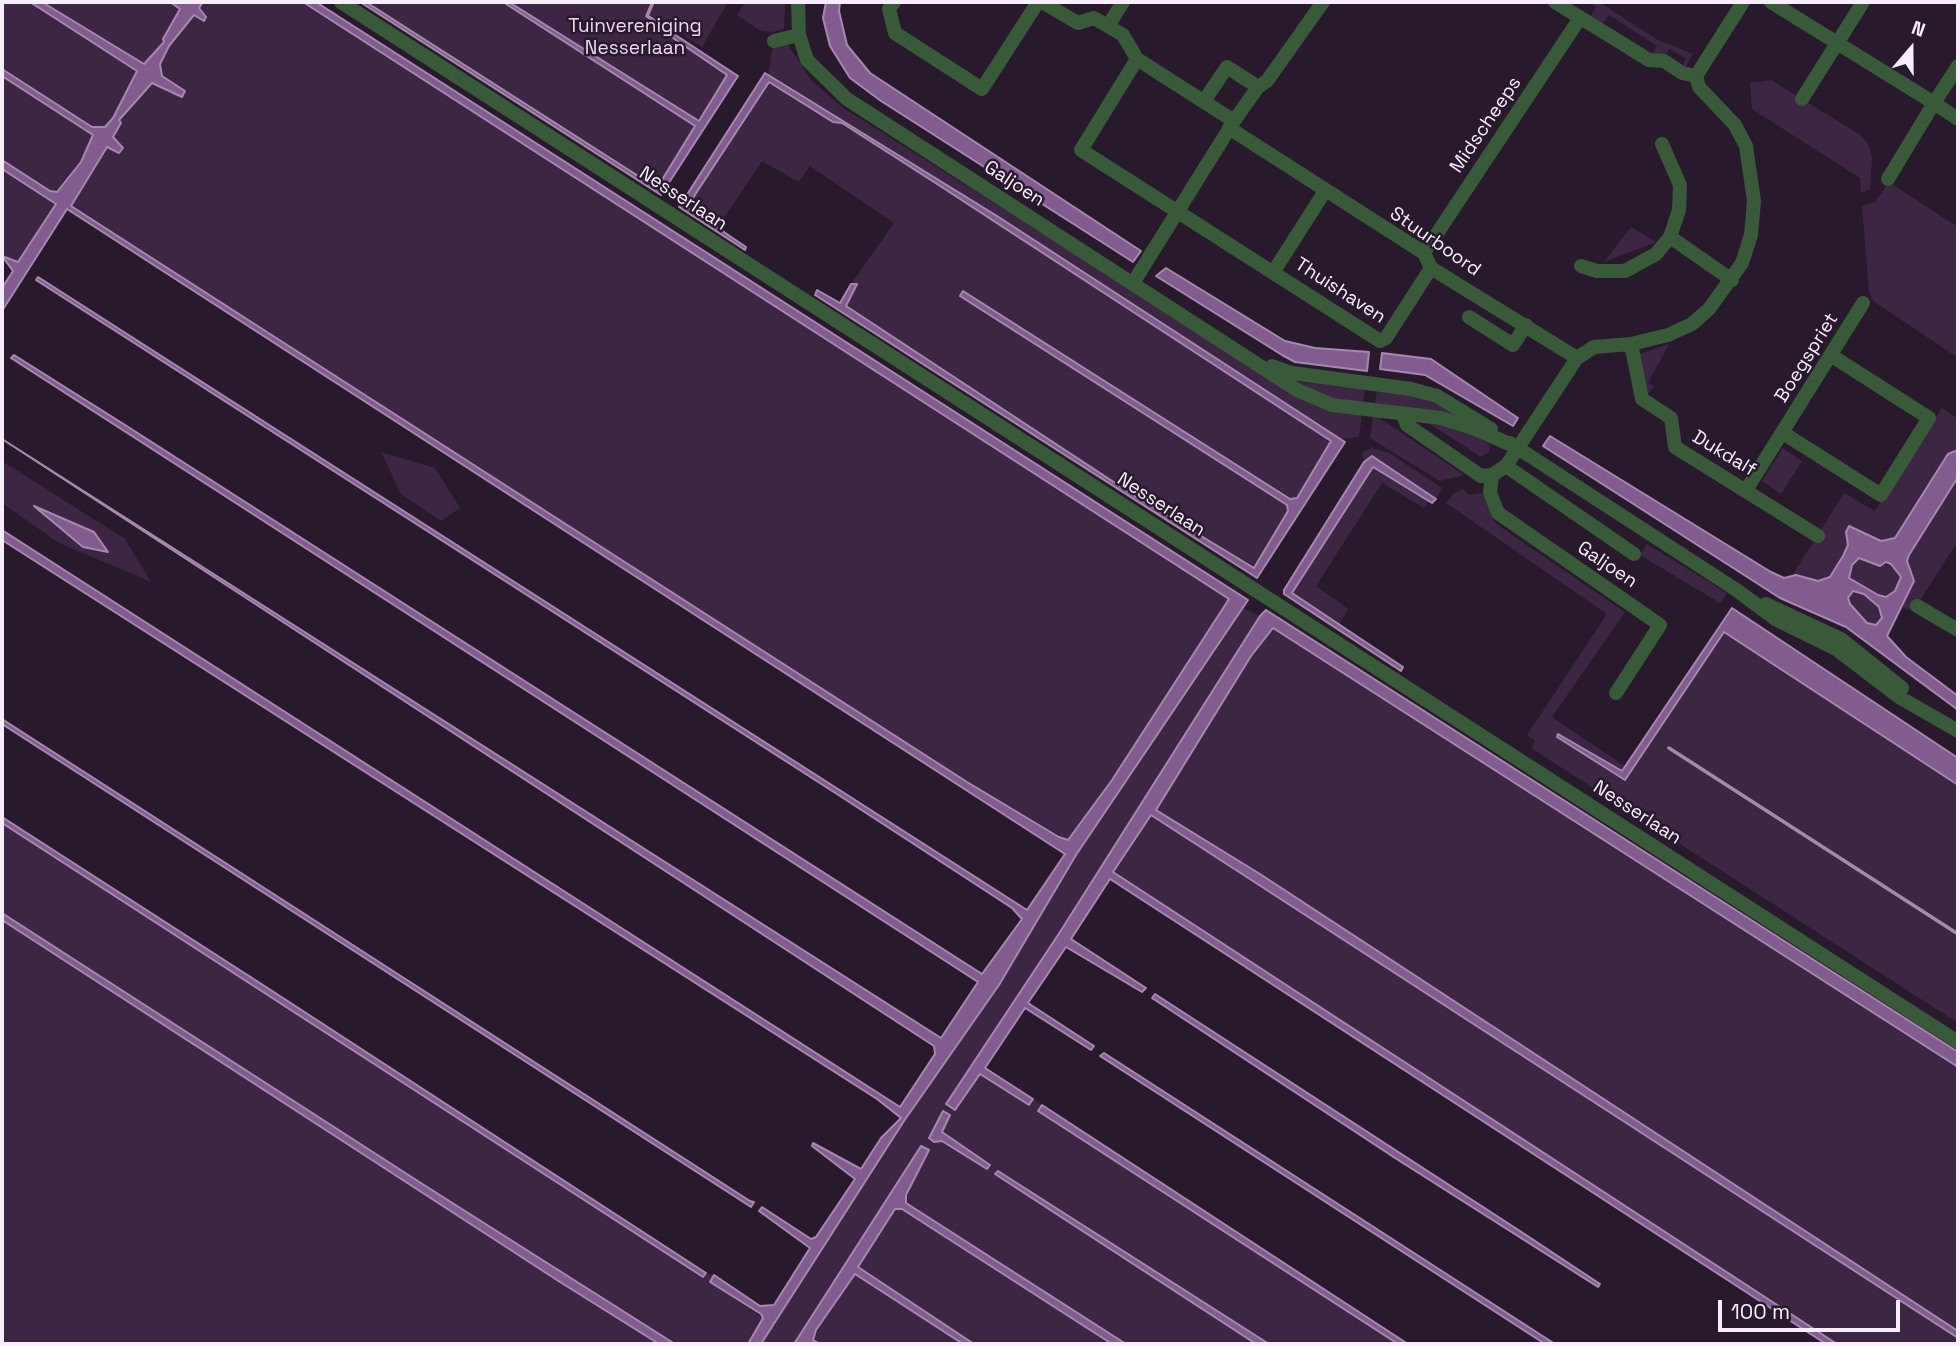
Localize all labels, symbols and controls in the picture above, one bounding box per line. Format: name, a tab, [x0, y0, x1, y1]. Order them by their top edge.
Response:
north arrow	[1876, 14, 1946, 84]
text: N	[1908, 15, 1929, 43]
park label: Tuinvereniging Nesserlaan	[568, 16, 702, 60]
street label: Midscheeps	[1445, 73, 1527, 177]
street label: Galjoen	[980, 156, 1048, 212]
street label: Nesserlaan	[635, 162, 731, 236]
street label: Stuurboord	[1385, 202, 1485, 282]
street label: Thuishaven	[1290, 253, 1390, 329]
street label: Boegspriet	[1770, 309, 1844, 407]
street label: Dukdalf	[1688, 426, 1760, 482]
street label: Nesserlaan	[1113, 468, 1209, 542]
street label: Galjoen	[1573, 537, 1641, 593]
street label: Nesserlaan	[1589, 776, 1685, 850]
scale bar	[1722, 1286, 1904, 1330]
text: 100 m	[1731, 1298, 1790, 1325]

